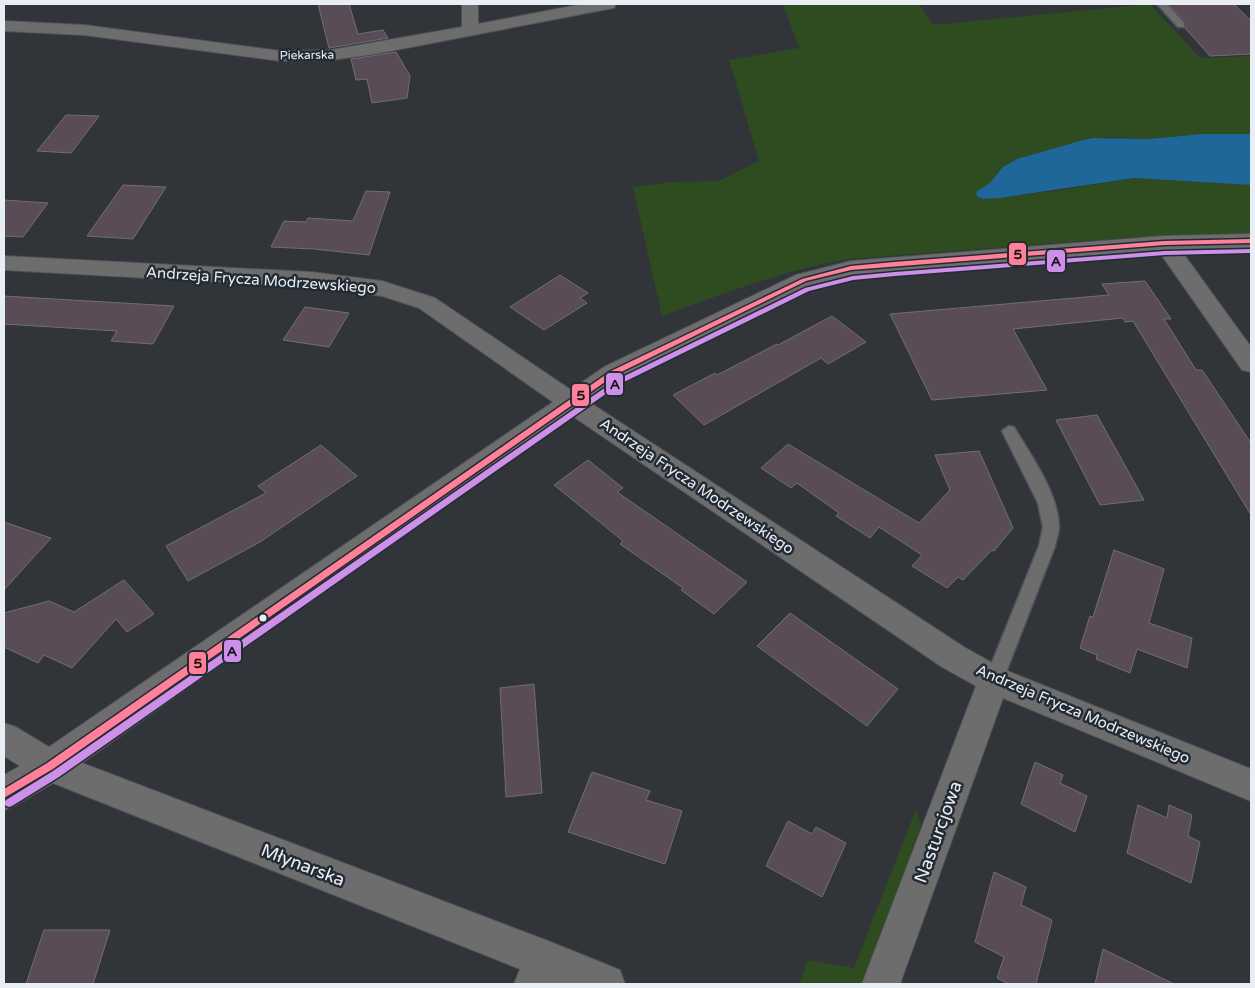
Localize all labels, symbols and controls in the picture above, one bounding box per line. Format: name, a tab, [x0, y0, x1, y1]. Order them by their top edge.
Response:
street label: Piekarska	[280, 48, 334, 62]
line badge: 5	[1008, 242, 1027, 266]
text: 5	[1014, 246, 1023, 263]
line badge: A	[1046, 249, 1066, 273]
text: A	[1051, 253, 1062, 270]
street label: Andrzeja Frycza Modrzewskiego	[145, 263, 377, 297]
line badge: A	[605, 372, 624, 396]
text: A	[610, 376, 621, 393]
line badge: 5	[571, 383, 590, 407]
text: 5	[577, 387, 586, 404]
street label: Andrzeja Frycza Modrzewskiego	[596, 414, 798, 558]
unlabelled marker	[258, 613, 268, 623]
line badge: A	[223, 639, 242, 663]
text: A	[227, 643, 238, 660]
line badge: 5	[188, 651, 207, 675]
text: 5	[194, 655, 203, 672]
street label: Andrzeja Frycza Modrzewskiego	[973, 661, 1193, 767]
street label: Nasturcjowa	[909, 778, 967, 886]
street label: Młynarska	[258, 839, 348, 891]

